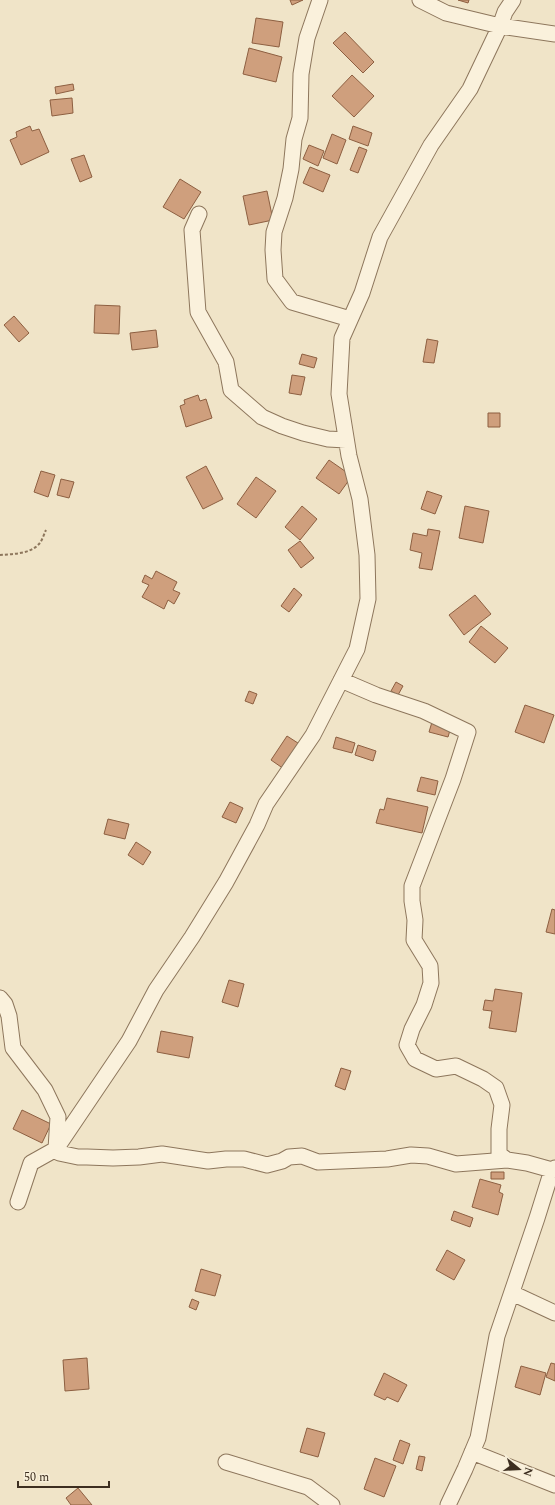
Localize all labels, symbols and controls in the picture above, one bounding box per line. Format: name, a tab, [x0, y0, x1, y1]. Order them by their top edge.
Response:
north arrow	[499, 1449, 539, 1489]
scale bar	[18, 1463, 109, 1489]
text: N	[519, 1465, 538, 1479]
text: 50 m	[24, 1468, 49, 1487]

